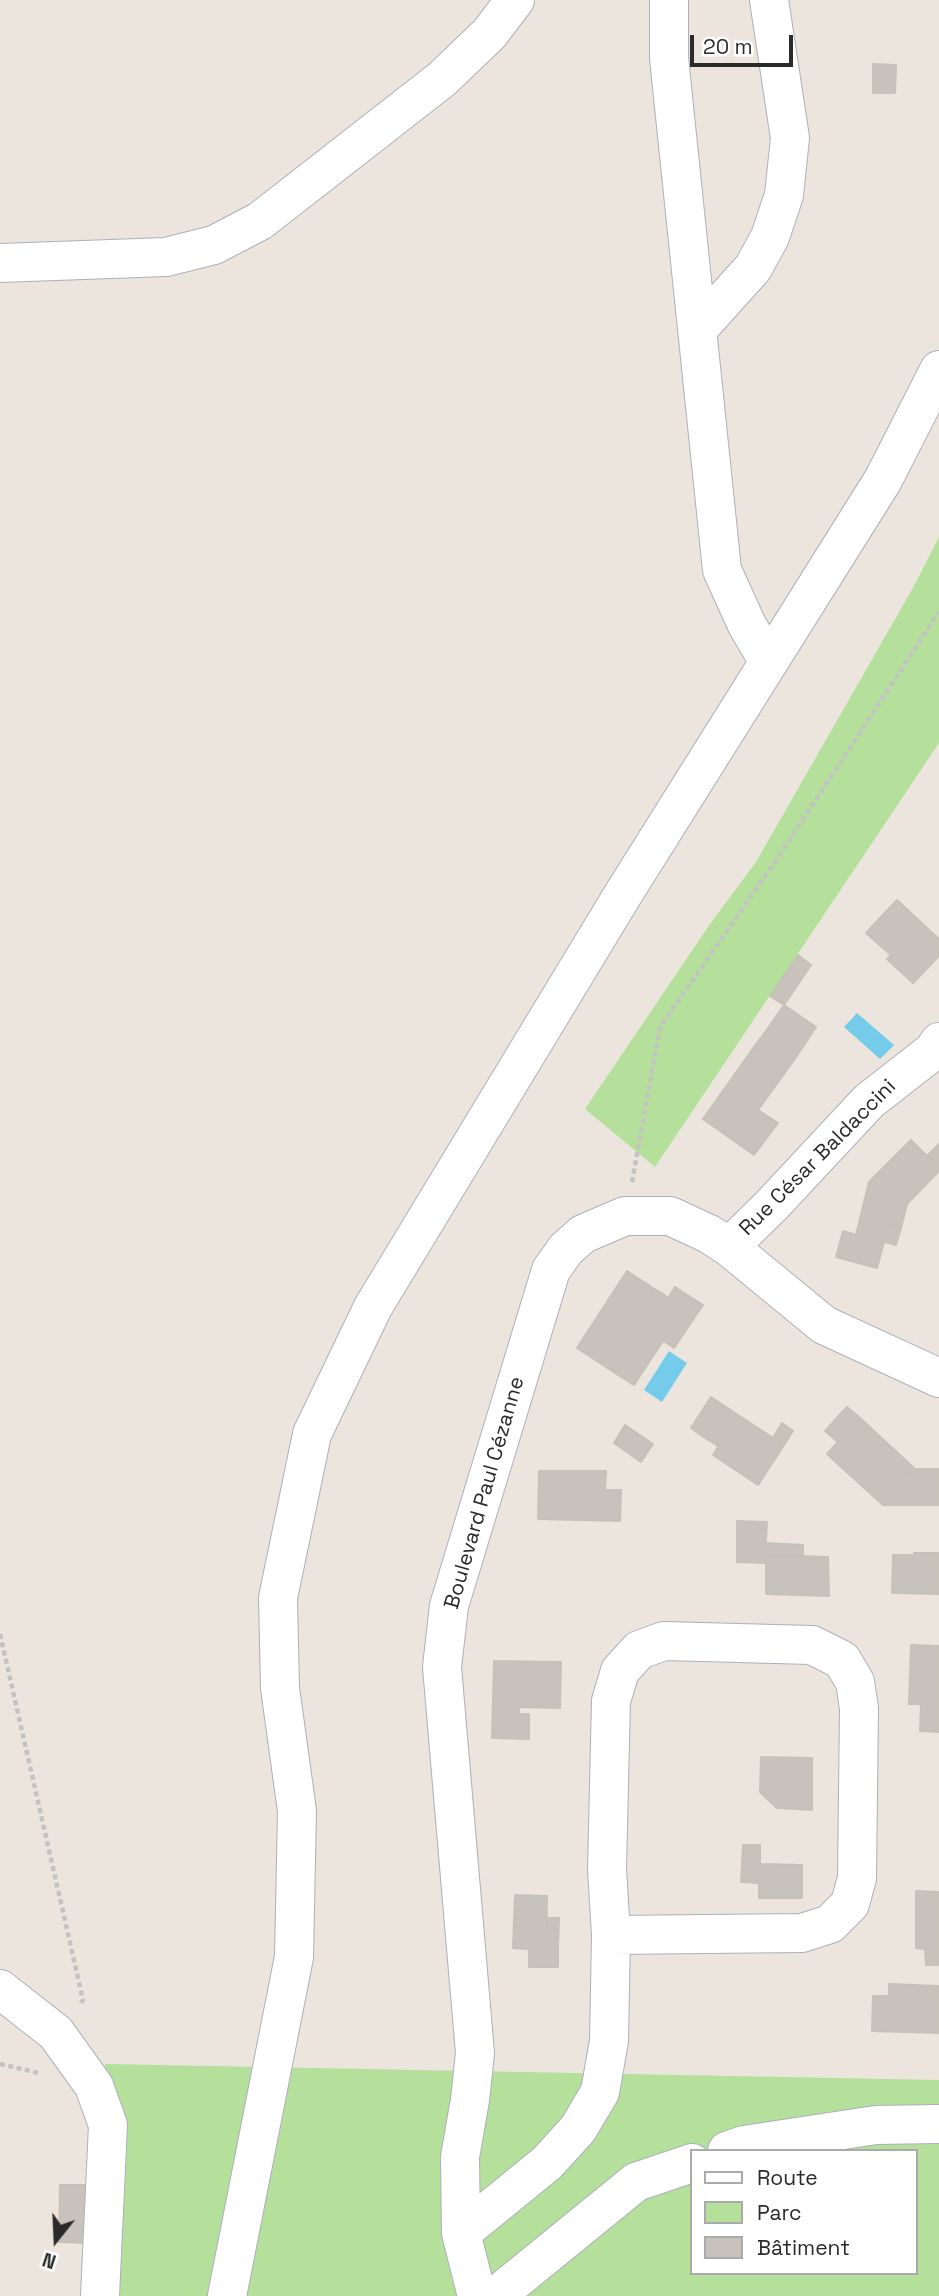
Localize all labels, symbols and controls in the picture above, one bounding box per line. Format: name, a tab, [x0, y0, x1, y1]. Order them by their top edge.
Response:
scale bar	[694, 21, 797, 65]
text: 20 m	[703, 33, 753, 60]
street label: Rue César Baldaccini	[735, 1075, 901, 1241]
street label: Boulevard Paul Cézanne	[440, 1374, 530, 1612]
legend	[690, 2149, 918, 2275]
text: Route	[757, 2164, 818, 2191]
text: Parc	[757, 2199, 802, 2226]
north arrow	[21, 2205, 91, 2275]
text: Bâtiment	[757, 2234, 850, 2261]
text: N	[39, 2247, 59, 2274]

